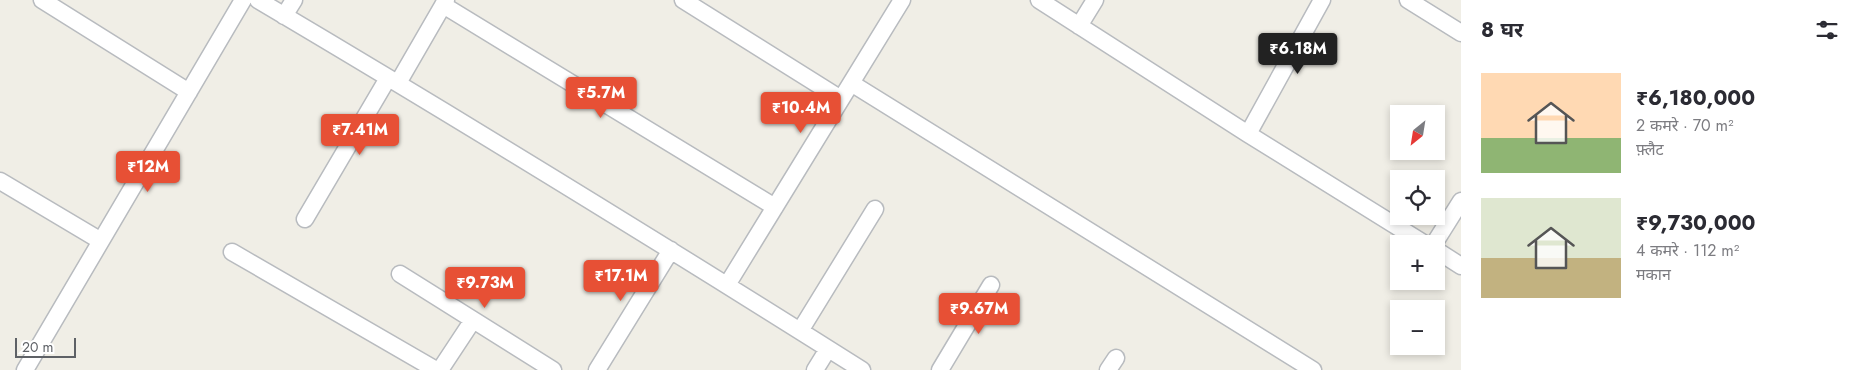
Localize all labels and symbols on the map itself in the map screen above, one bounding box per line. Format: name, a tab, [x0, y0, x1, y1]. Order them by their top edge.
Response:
pin: ₹6.18M	[1257, 32, 1339, 75]
pin: ₹5.7M	[566, 76, 636, 119]
pin: ₹10.4M	[760, 92, 842, 134]
north arrow	[1390, 105, 1445, 160]
pin: ₹7.41M	[319, 114, 401, 156]
pin: ₹12M	[118, 150, 178, 193]
pin: ₹17.1M	[580, 260, 662, 302]
pin: ₹9.73M	[444, 266, 526, 309]
pin: ₹9.67M	[938, 292, 1020, 335]
scale bar	[15, 335, 76, 358]

